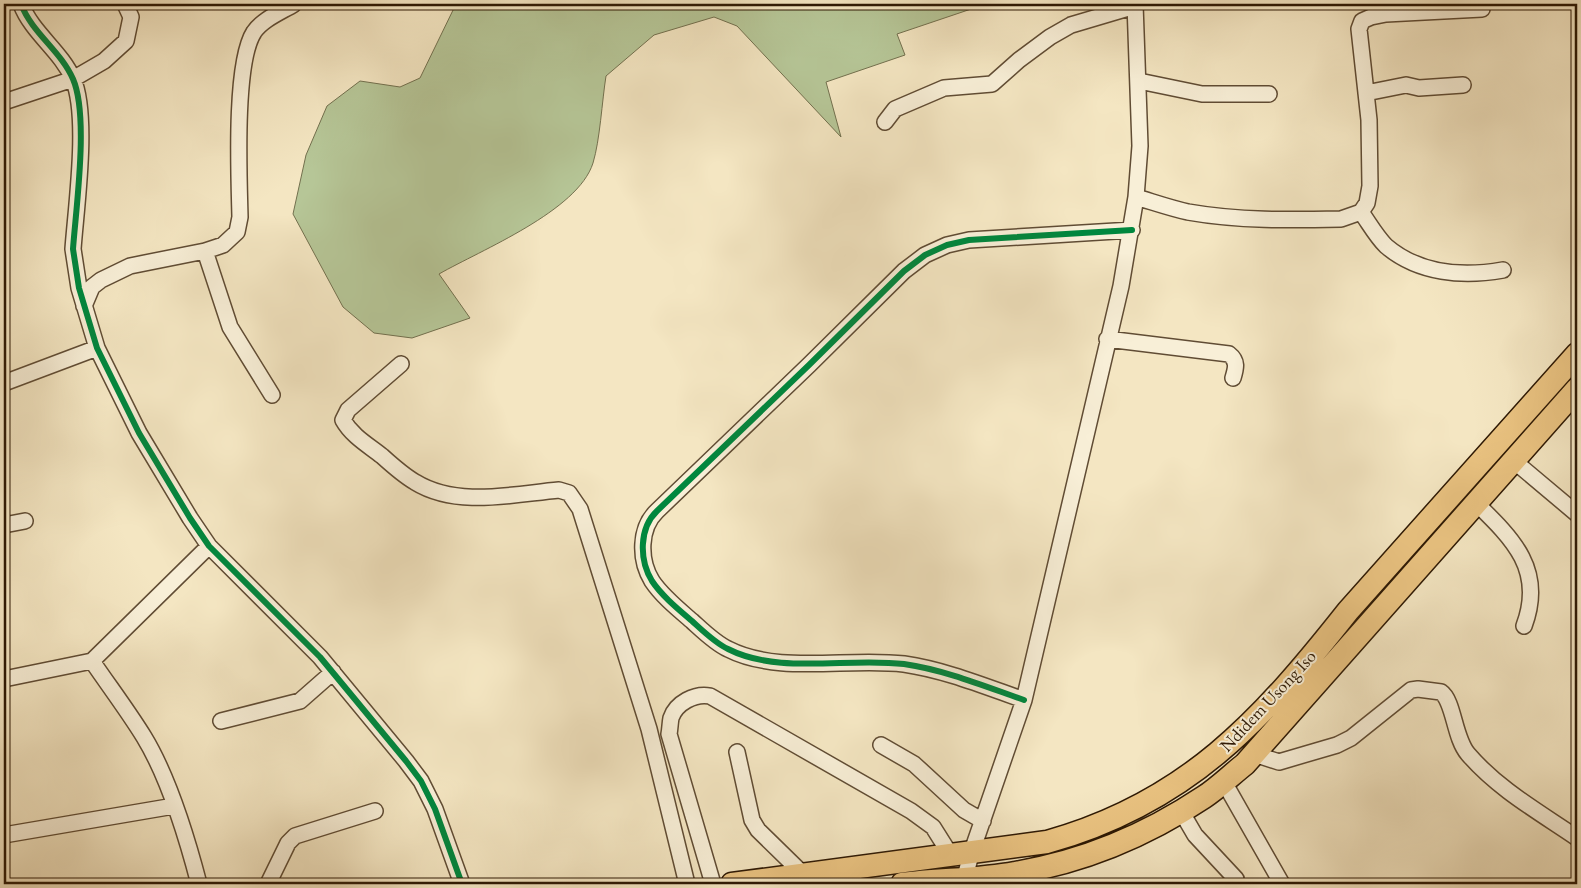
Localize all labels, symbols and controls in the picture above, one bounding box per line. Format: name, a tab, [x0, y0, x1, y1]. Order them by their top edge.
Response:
street label: Ndidem Usong Iso	[1214, 645, 1321, 757]

